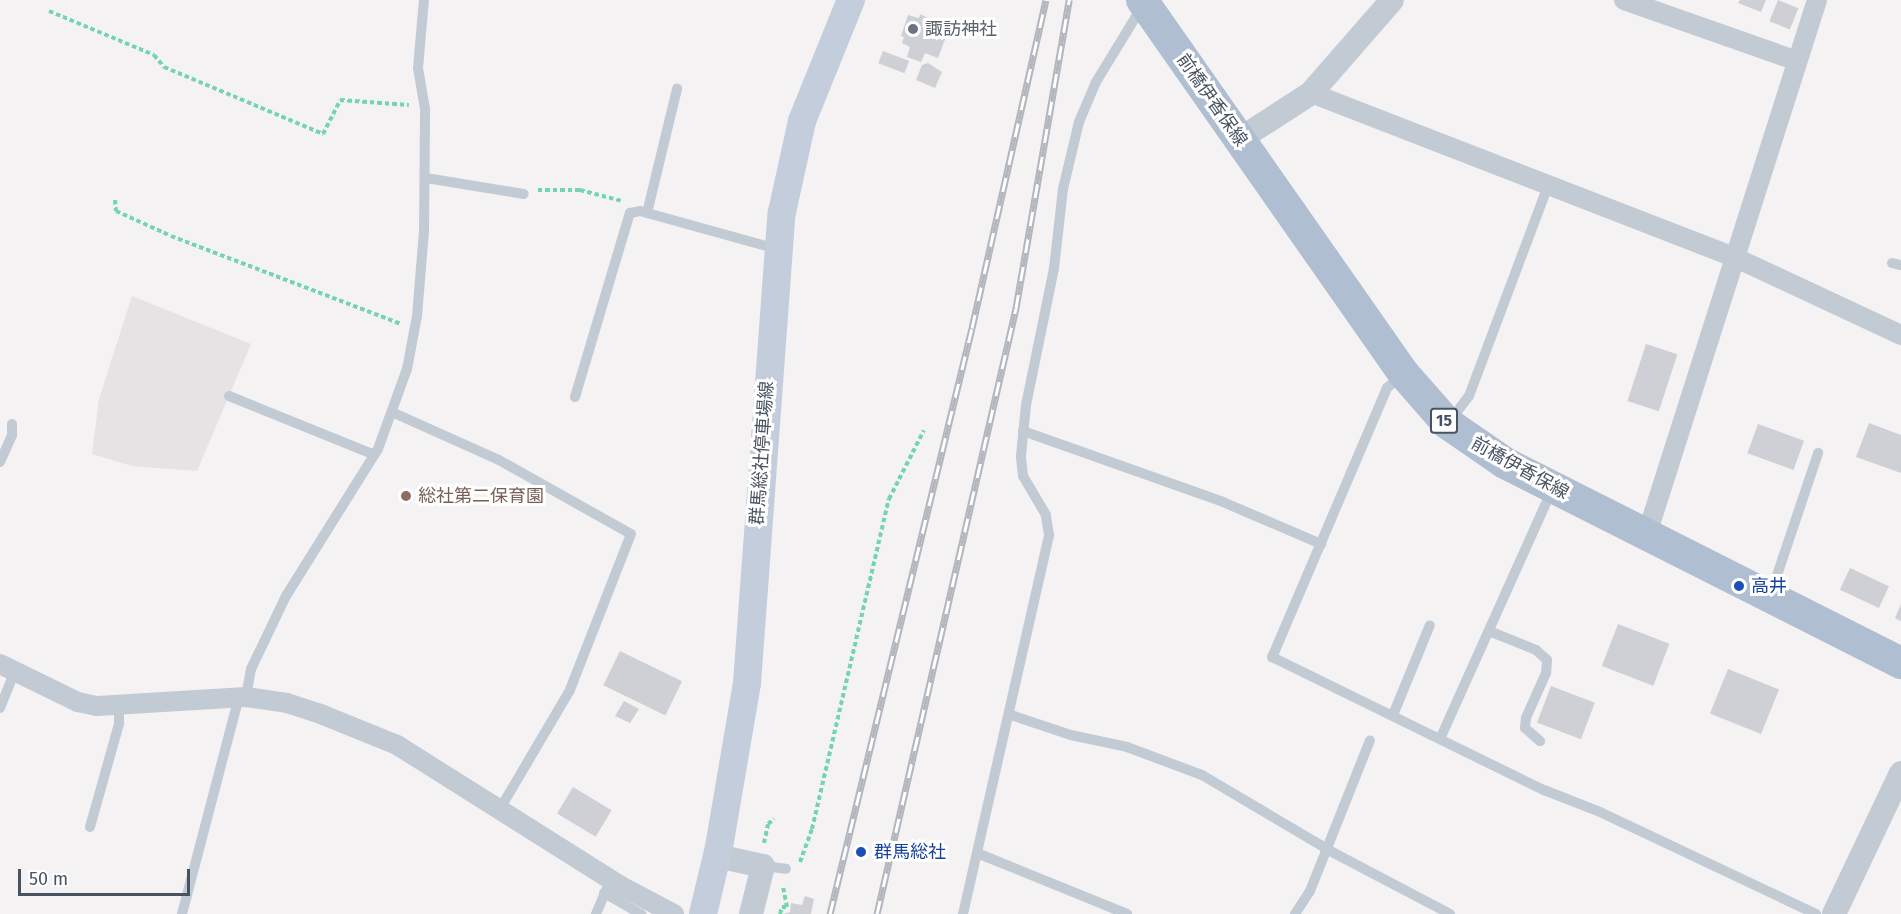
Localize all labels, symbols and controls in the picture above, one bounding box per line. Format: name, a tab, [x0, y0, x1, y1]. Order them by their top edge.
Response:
place label: 諏訪神社	[925, 18, 997, 40]
marker: 諏訪神社	[906, 22, 920, 36]
street label: 前橋伊香保線	[1172, 50, 1252, 150]
street label: 群馬総社停車場線	[746, 380, 778, 526]
road number: 15	[1429, 408, 1459, 434]
street label: 前橋伊香保線	[1468, 432, 1572, 504]
place label: 総社第二保育園	[418, 485, 544, 507]
marker: 総社第二保育園	[399, 489, 413, 503]
place label: 高井	[1751, 575, 1787, 597]
marker: 高井	[1732, 579, 1746, 593]
place label: 群馬総社	[874, 841, 946, 863]
marker: 群馬総社	[852, 843, 870, 861]
scale bar	[21, 857, 194, 895]
text: 50 m	[29, 868, 68, 890]

